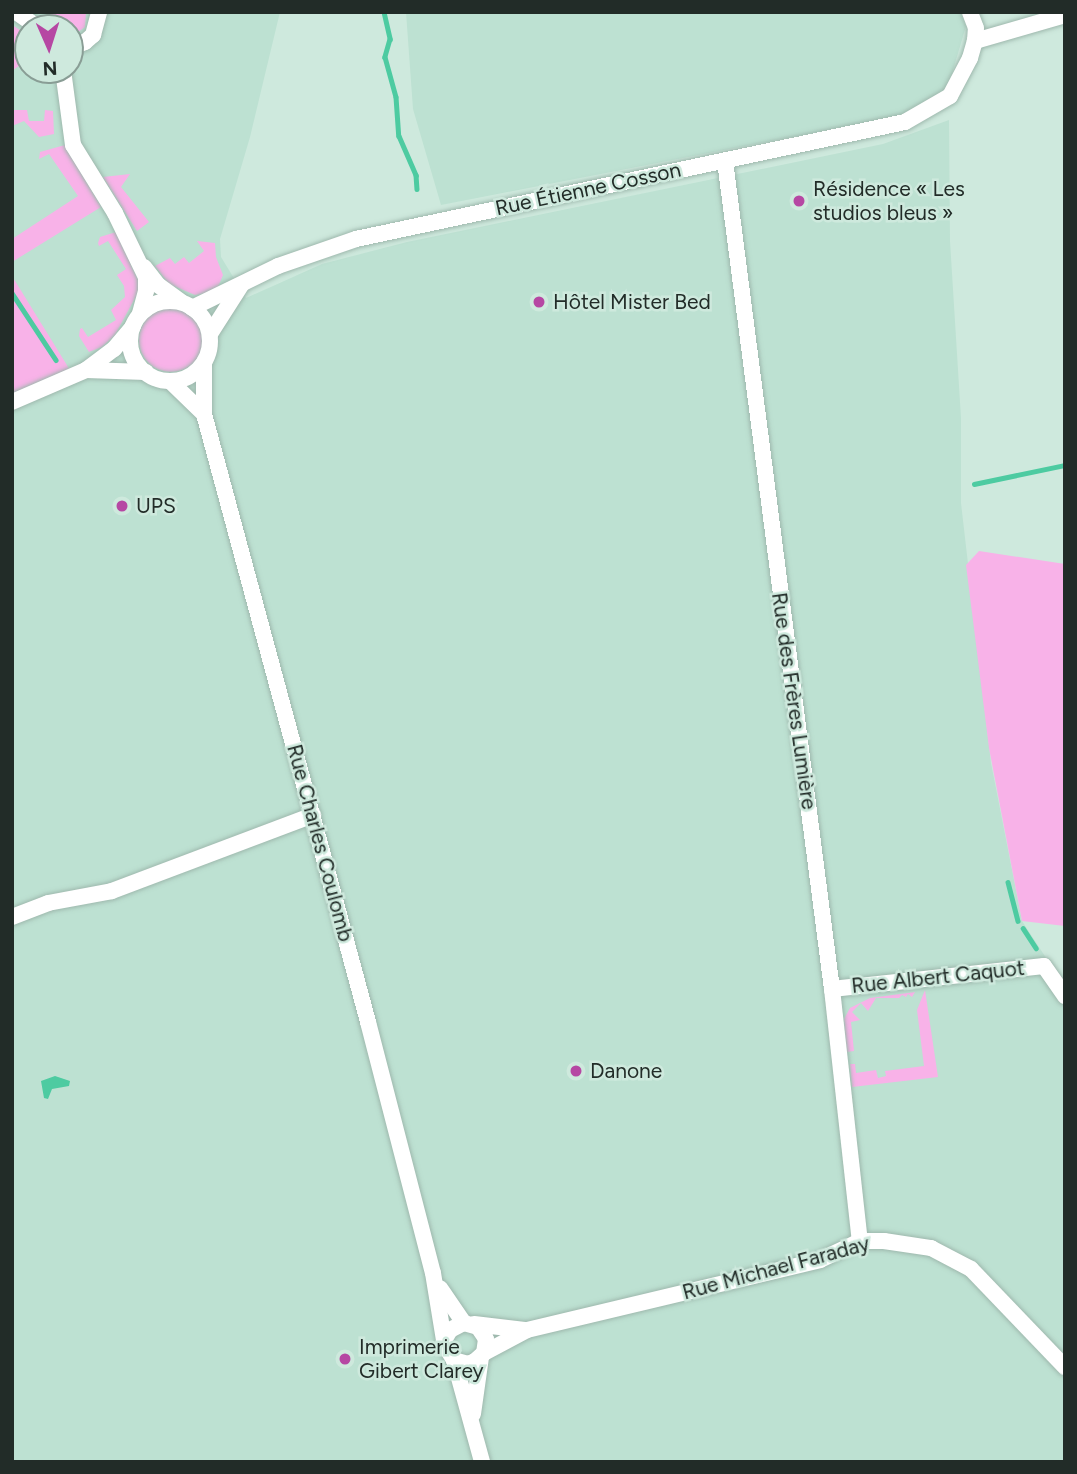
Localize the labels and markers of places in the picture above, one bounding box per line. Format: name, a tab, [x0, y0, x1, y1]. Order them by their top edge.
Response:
place label: Résidence « Les studios bleus »	[813, 176, 965, 226]
marker: Résidence « Les studios bleus »	[791, 193, 807, 209]
place label: Hôtel Mister Bed	[553, 289, 711, 315]
marker: Hôtel Mister Bed	[531, 294, 547, 310]
place label: UPS	[136, 493, 176, 519]
marker: UPS	[114, 498, 130, 514]
place label: Danone	[590, 1058, 662, 1084]
marker: Danone	[568, 1063, 584, 1079]
place label: Imprimerie Gibert Clarey	[359, 1334, 484, 1384]
marker: Imprimerie Gibert Clarey	[337, 1351, 353, 1367]

